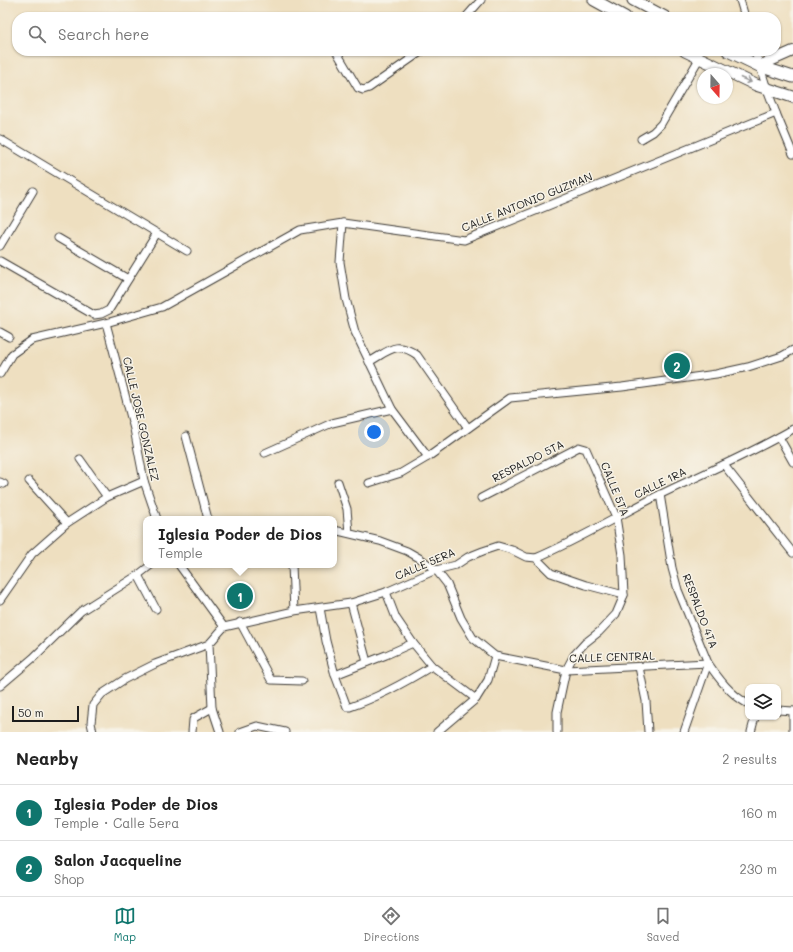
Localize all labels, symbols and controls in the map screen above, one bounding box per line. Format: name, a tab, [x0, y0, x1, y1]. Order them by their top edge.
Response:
search box	[12, 12, 781, 56]
icon: search	[26, 23, 48, 45]
text: Search here	[58, 24, 149, 44]
north arrow	[697, 68, 733, 104]
one-way arrow	[739, 77, 751, 84]
street label: CALLE ANTONIO GUZMAN	[459, 168, 595, 235]
pin: 2	[664, 351, 690, 381]
street label: CALLE JOSE GONZALEZ	[120, 355, 163, 483]
your location	[364, 422, 384, 442]
street label: RESPALDO 5TA	[489, 436, 566, 485]
street label: CALLE 5TA	[598, 460, 633, 518]
street label: CALLE 1RA	[631, 463, 688, 502]
popup	[143, 516, 337, 568]
text: Iglesia Poder de Dios	[158, 524, 322, 544]
text: Temple	[158, 544, 203, 561]
street label: CALLE 5ERA	[392, 544, 457, 583]
street label: RESPALDO 4TA	[679, 571, 722, 650]
pin: 1	[227, 581, 253, 611]
street label: CALLE CENTRAL	[569, 648, 655, 665]
map controls	[745, 684, 781, 720]
button: layers	[745, 684, 781, 720]
scale bar	[12, 704, 79, 723]
text: 50 m	[18, 705, 44, 720]
text: Nearby	[16, 747, 78, 769]
text: 2 results	[722, 750, 777, 767]
text: Iglesia Poder de Dios	[54, 794, 218, 814]
text: 1	[26, 804, 32, 821]
text: 160 m	[741, 804, 777, 821]
text: Temple · Calle 5era	[54, 814, 179, 831]
text: Salon Jacqueline	[54, 850, 182, 870]
text: 2	[25, 860, 33, 877]
text: 230 m	[740, 860, 777, 877]
text: Shop	[54, 870, 84, 887]
tab: Map	[114, 905, 136, 944]
tab: Directions	[363, 905, 419, 944]
tab: Saved	[647, 905, 679, 944]

